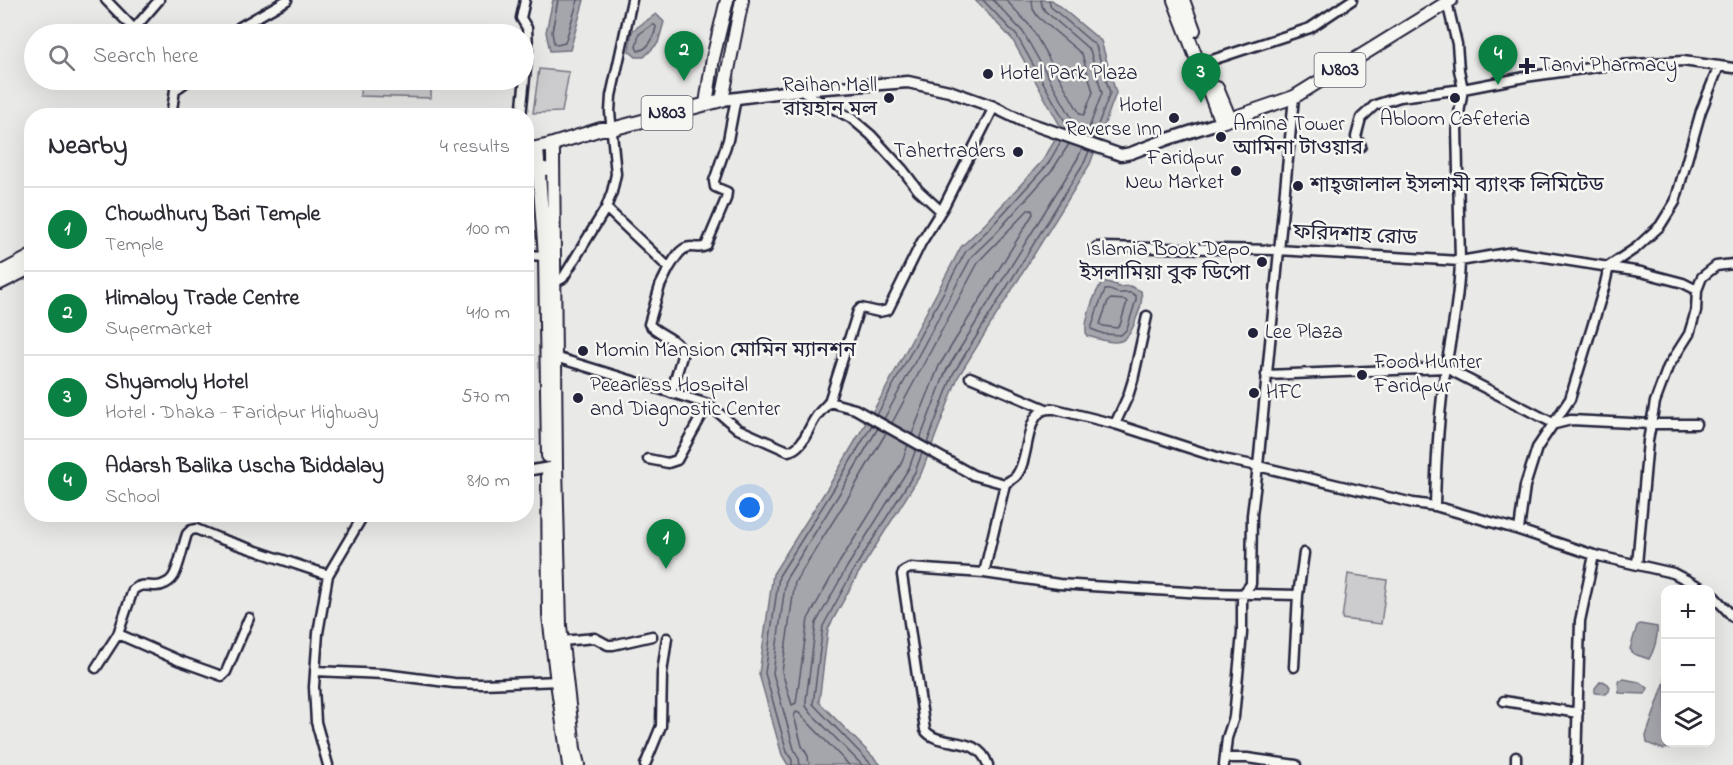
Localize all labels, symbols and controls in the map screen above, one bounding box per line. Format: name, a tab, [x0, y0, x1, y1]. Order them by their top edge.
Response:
search box	[24, 24, 534, 90]
pin: 2	[664, 32, 704, 81]
pin: 4	[1478, 36, 1518, 85]
icon: search	[45, 41, 78, 74]
text: Search here	[93, 41, 198, 73]
place label: Tanvi Pharmacy	[1539, 51, 1677, 83]
road number: N803	[1314, 53, 1366, 87]
pin: 3	[1182, 54, 1220, 103]
place label: Hotel Park Plaza	[1000, 59, 1137, 89]
marker: Tanvi Pharmacy	[1520, 59, 1534, 73]
marker: Hotel Park Plaza	[981, 67, 995, 81]
place label: Raihan Mall রায়হান মল	[782, 71, 878, 125]
marker: Raihan Mall রায়হান মল	[882, 91, 896, 105]
place label: Hotel Reverse Inn	[1065, 91, 1162, 145]
marker: Abloom Cafeteria	[1448, 91, 1462, 105]
road number: N803	[642, 96, 692, 130]
place label: Abloom Cafeteria	[1380, 105, 1530, 135]
place label: Amina Tower আমিনা টাওয়ার	[1232, 110, 1364, 164]
marker: Hotel Reverse Inn	[1167, 111, 1181, 125]
text: Nearby	[48, 128, 127, 166]
marker: Amina Tower আমিনা টাওয়ার	[1214, 130, 1228, 144]
text: 4 results	[440, 133, 510, 162]
place label: Tahertraders	[893, 137, 1006, 167]
place label: Faridpur New Market	[1125, 144, 1224, 198]
marker: Tahertraders	[1011, 145, 1025, 159]
marker: Faridpur New Market	[1229, 164, 1243, 178]
place label: শাহ্জালাল ইসলামী ব্যাংক লিমিটেড	[1309, 171, 1605, 201]
marker: শাহ্জালাল ইসলামী ব্যাংক লিমিটেড	[1291, 179, 1305, 193]
text: Chowdhury Bari Temple	[105, 199, 320, 231]
text: 1	[64, 215, 71, 244]
text: 100 m	[466, 215, 510, 244]
street label: ফরিদশাহ রোড	[1291, 218, 1419, 254]
text: Temple	[105, 231, 164, 260]
place label: Islamia Book Depo ইসলামিয়া বুক ডিপো	[1079, 235, 1250, 289]
marker: Islamia Book Depo ইসলামিয়া বুক ডিপো	[1255, 255, 1269, 269]
text: Himaloy Trade Centre	[105, 283, 299, 315]
text: 2	[63, 299, 72, 328]
text: 410 m	[466, 299, 510, 328]
text: Supermarket	[105, 315, 212, 344]
place label: Lee Plaza	[1265, 318, 1343, 348]
marker: Lee Plaza	[1246, 326, 1260, 340]
place label: Momin Mansion মোমিন ম্যানশন	[595, 336, 856, 366]
marker: Momin Mansion মোমিন ম্যানশন	[576, 344, 590, 358]
place label: Food Hunter Faridpur	[1373, 348, 1483, 402]
text: Shyamoly Hotel	[105, 367, 248, 399]
marker: Food Hunter Faridpur	[1355, 368, 1369, 382]
place label: Peearless Hospital and Diagnostic Center	[590, 371, 781, 427]
place label: HFC	[1266, 378, 1302, 408]
text: 3	[63, 383, 72, 412]
text: 570 m	[461, 383, 510, 412]
marker: HFC	[1247, 386, 1261, 400]
marker: Peearless Hospital and Diagnostic Center	[571, 391, 585, 405]
text: Hotel · Dhaka - Faridpur Highway	[105, 399, 379, 428]
text: Adarsh Balika Uscha Biddalay	[105, 451, 384, 483]
text: 4	[63, 467, 72, 496]
text: 810 m	[467, 467, 510, 496]
text: School	[105, 483, 160, 512]
your location	[735, 493, 764, 522]
pin: 1	[646, 520, 686, 569]
map controls	[1661, 585, 1715, 747]
button: +	[1661, 585, 1715, 639]
button: −	[1661, 639, 1715, 693]
button: layers	[1661, 693, 1715, 747]

